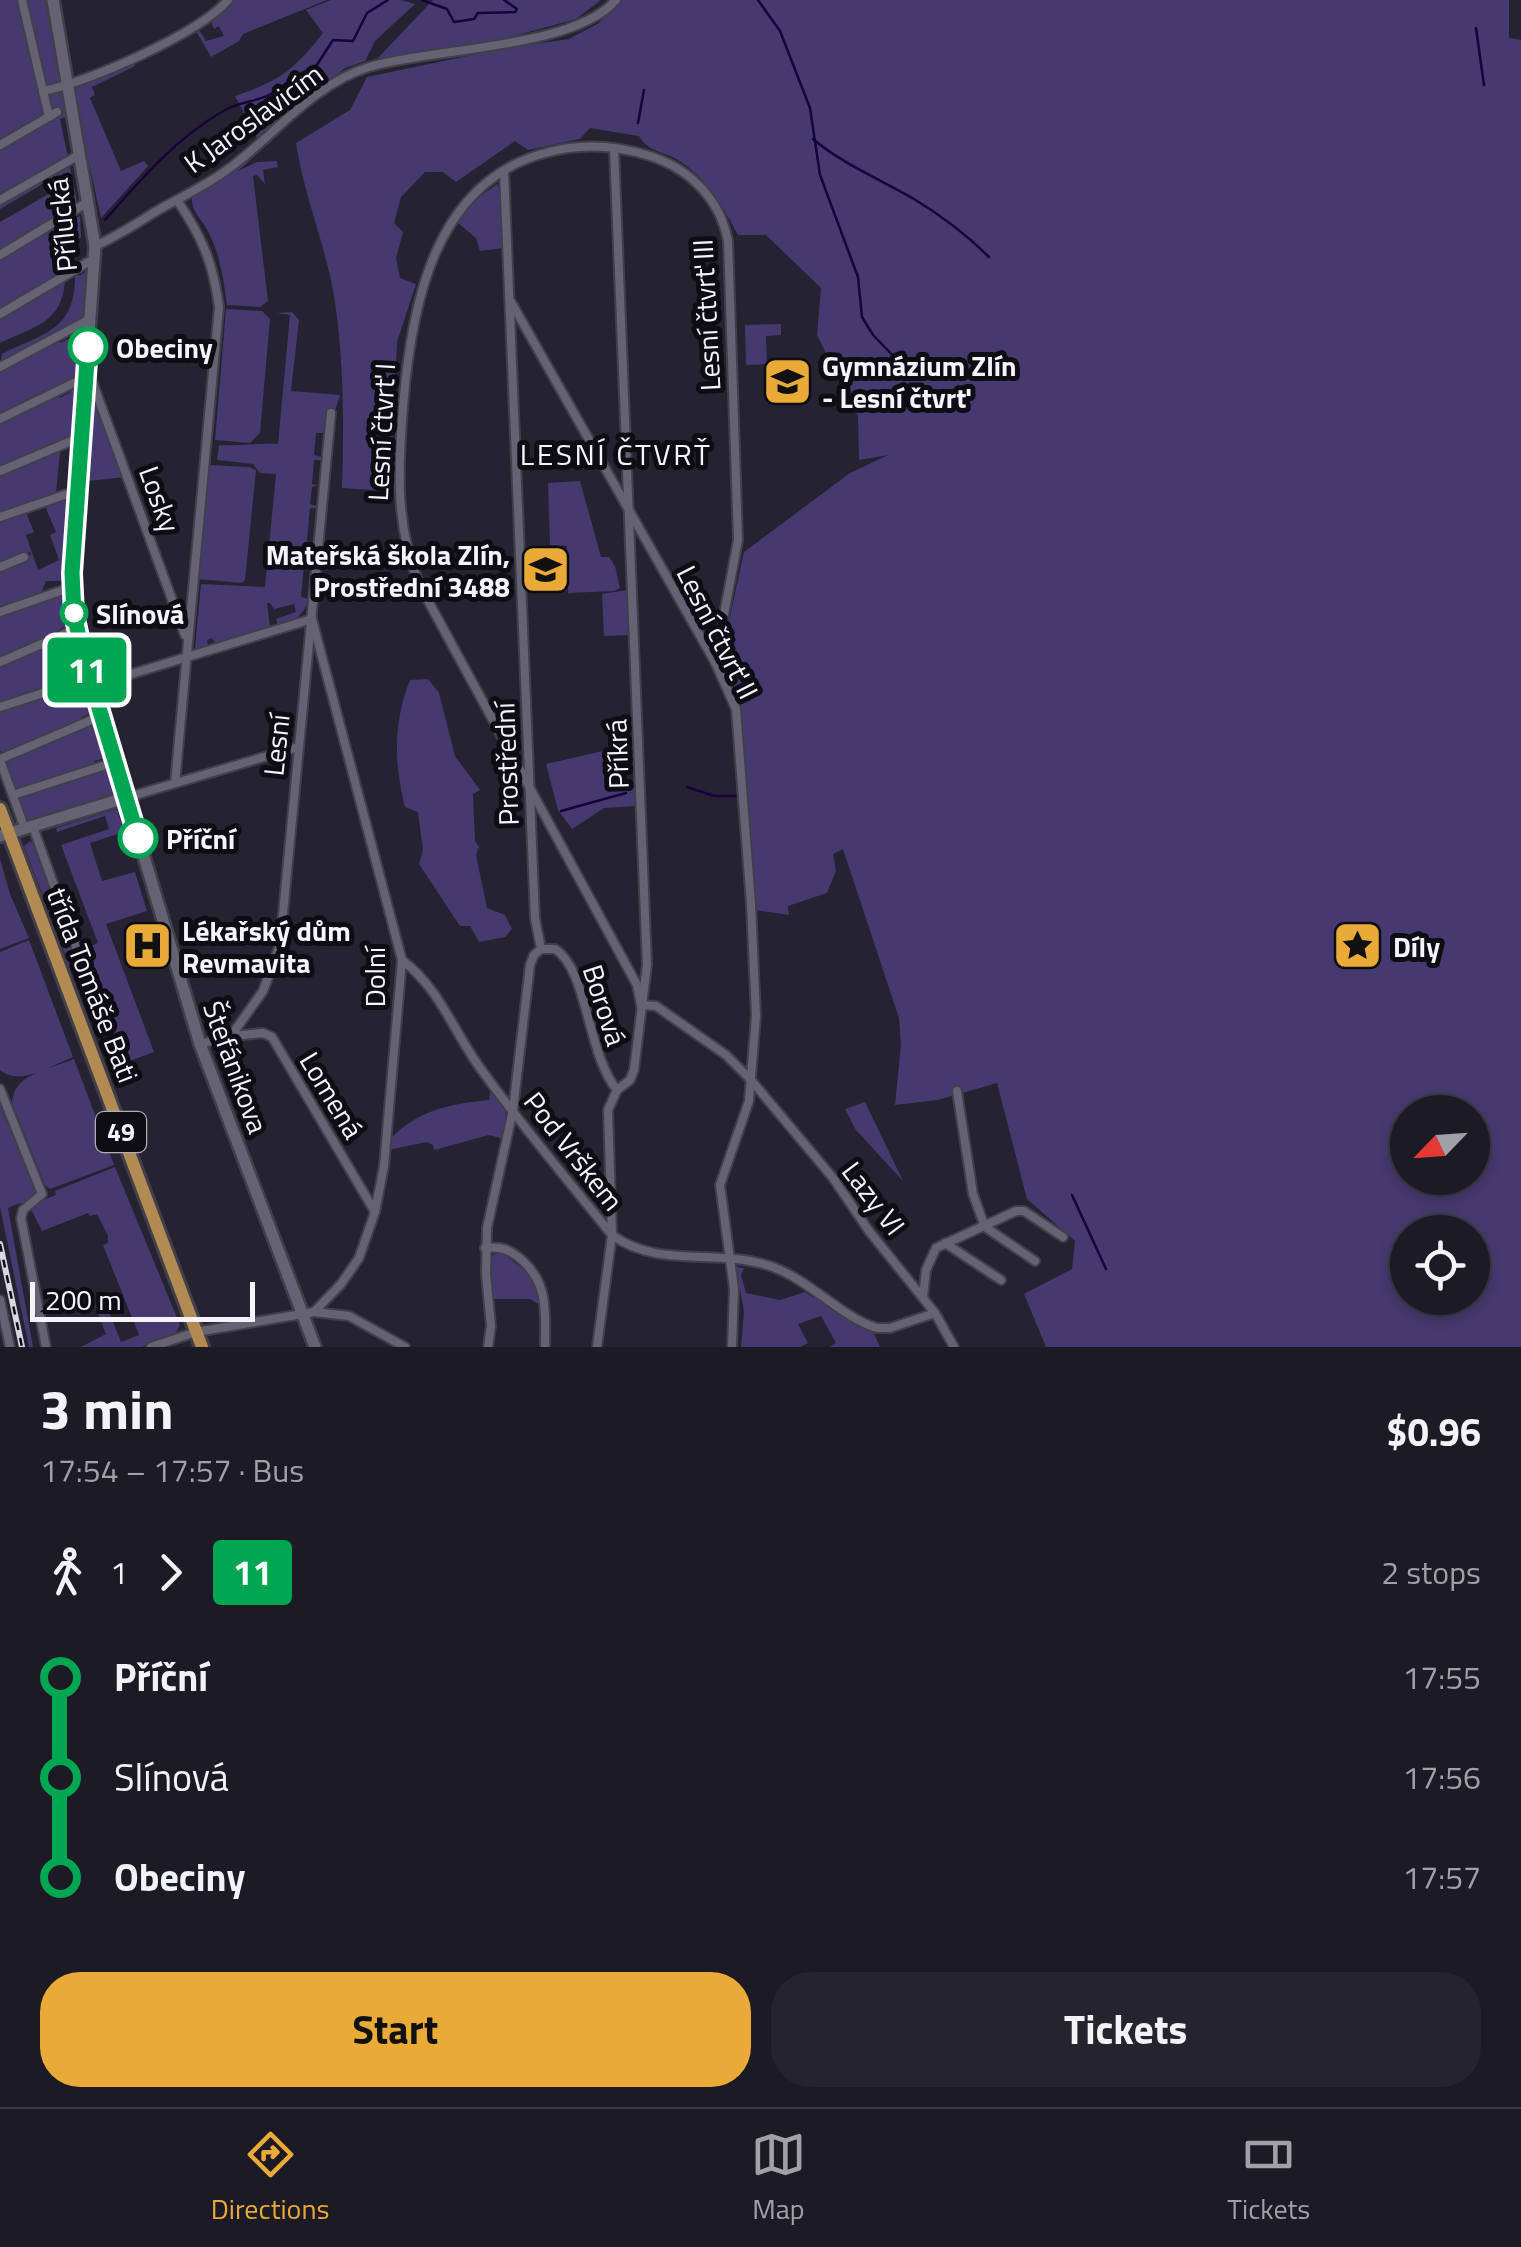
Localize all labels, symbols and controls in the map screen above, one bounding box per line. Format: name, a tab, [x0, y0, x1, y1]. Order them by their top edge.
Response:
street label: K Jaroslavicím	[174, 53, 332, 183]
street label: Přílucká	[36, 176, 88, 274]
street label: Lesní čtvrť III	[681, 238, 731, 392]
place label: Obeciny	[116, 326, 213, 369]
marker: Obeciny	[69, 328, 107, 366]
place label: Gymnázium Zlín - Lesní čtvrť	[822, 344, 1017, 419]
school or university icon: Gymnázium Zlín - Lesní čtvrť	[761, 355, 813, 407]
street label: Lesní čtvrť I	[356, 362, 406, 502]
district label: LESNÍ ČTVRŤ	[520, 431, 712, 477]
street label: Losky	[128, 460, 192, 538]
place label: Mateřská škola Zlín, Prostřední 3488	[266, 533, 510, 608]
school or university icon: Mateřská škola Zlín, Prostřední 3488	[519, 544, 571, 596]
street label: Lesní čtvrť II	[666, 558, 770, 706]
place label: Slínová	[96, 592, 184, 635]
marker: Slínová	[61, 600, 87, 626]
line badge: 11	[42, 638, 132, 702]
text: 11	[67, 643, 107, 697]
street label: Prostřední	[482, 700, 530, 826]
street label: Lesní	[251, 710, 301, 778]
street label: Příkrá	[594, 718, 640, 790]
place label: Příční	[166, 817, 238, 860]
marker: Příční	[119, 819, 157, 857]
street label: třída Tomáše Bati	[36, 881, 150, 1089]
place label: Lékařský dům Revmavita	[182, 909, 351, 984]
hospital icon: Lékařský dům Revmavita	[121, 920, 173, 972]
place icon: Díly	[1332, 920, 1384, 972]
place label: Díly	[1393, 925, 1440, 968]
street label: Dolní	[353, 945, 396, 1007]
street label: Borová	[572, 959, 638, 1051]
street label: Štefánikova	[192, 995, 280, 1139]
street label: Lomená	[289, 1043, 375, 1147]
street label: Pod Vrškem	[514, 1082, 634, 1220]
north arrow	[1390, 1095, 1490, 1195]
map controls	[1390, 1095, 1490, 1315]
road number: 49	[96, 1112, 146, 1152]
street label: Lazy VI	[832, 1152, 916, 1244]
button: locate	[1390, 1215, 1490, 1315]
scale bar	[30, 1277, 255, 1322]
text: 200 m	[45, 1278, 122, 1321]
text: 3 min	[40, 1367, 174, 1450]
text: $0.96	[1386, 1403, 1481, 1461]
text: 17:54 – 17:57 · Bus	[40, 1446, 304, 1494]
icon: walk	[40, 1545, 95, 1600]
icon: forward	[143, 1545, 198, 1600]
text: 11	[233, 1545, 272, 1599]
text: 1	[110, 1548, 128, 1596]
text: 2 stops	[1381, 1548, 1481, 1596]
text: Příční	[114, 1648, 208, 1706]
text: 17:55	[1402, 1653, 1481, 1701]
text: Slínová	[114, 1748, 229, 1806]
text: 17:56	[1402, 1753, 1481, 1801]
text: Obeciny	[114, 1848, 245, 1906]
text: 17:57	[1402, 1853, 1481, 1901]
button: Start	[40, 1972, 751, 2087]
button: Tickets	[771, 1972, 1481, 2087]
tab: Directions	[211, 2127, 329, 2230]
tab: Map	[751, 2127, 806, 2230]
tab: Tickets	[1227, 2127, 1310, 2230]

